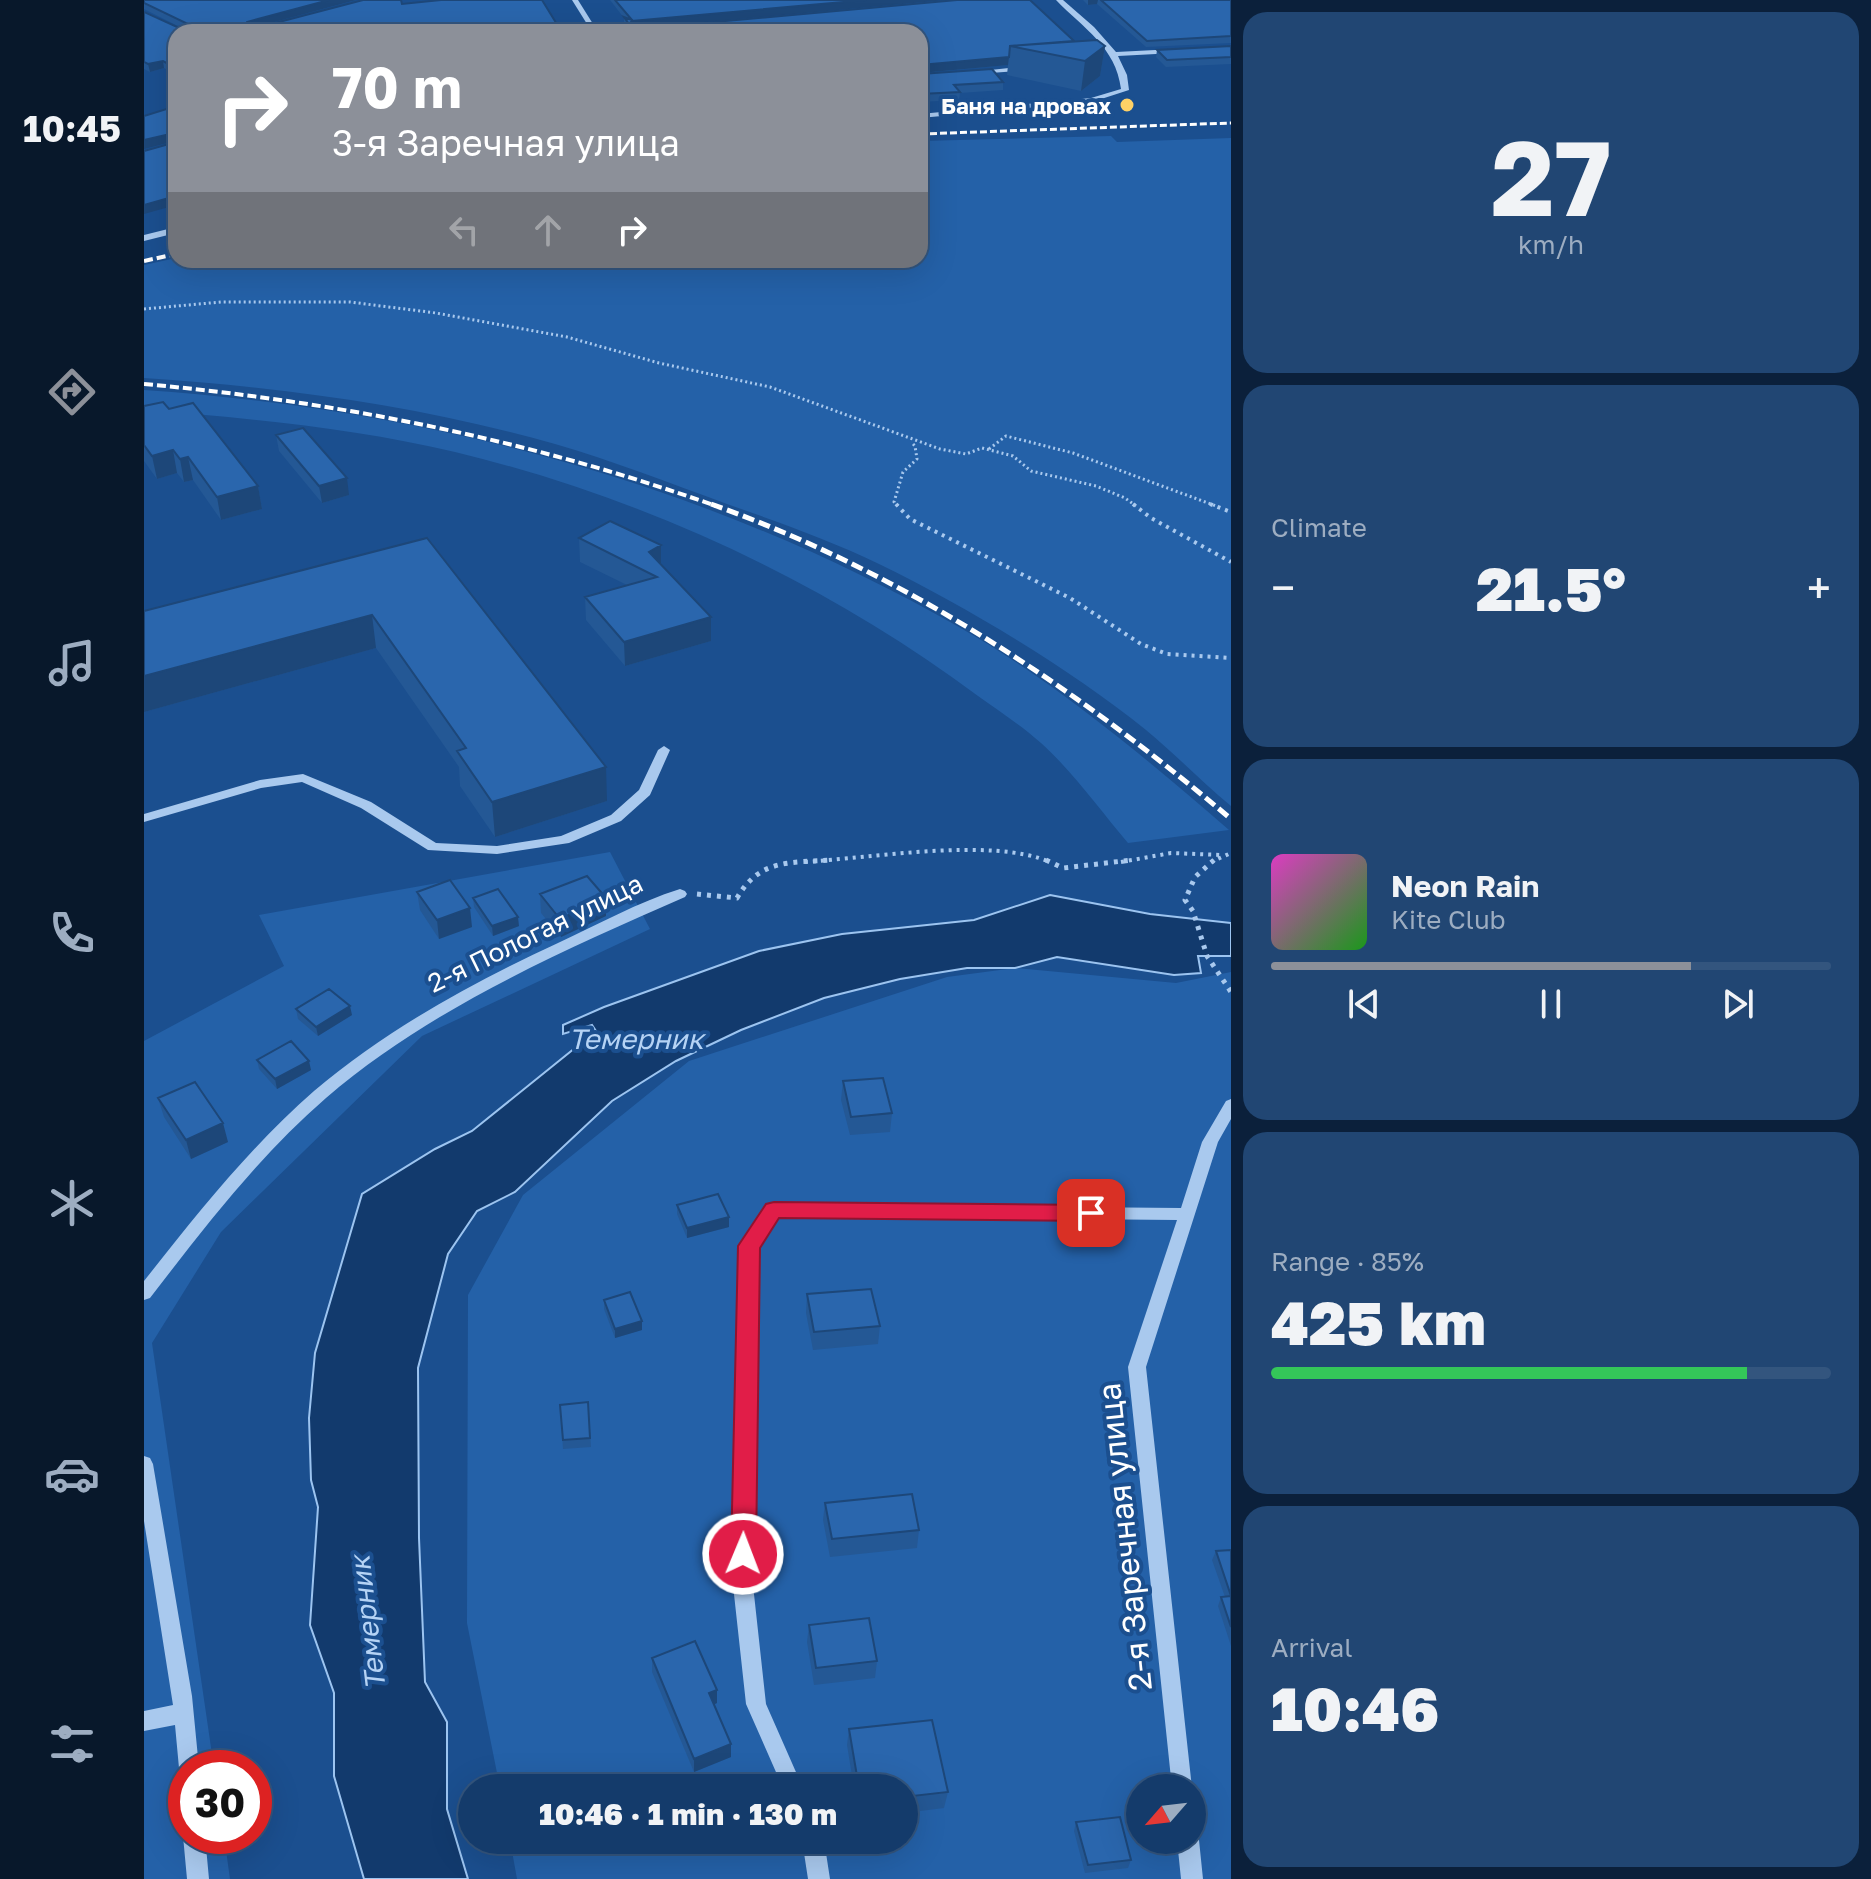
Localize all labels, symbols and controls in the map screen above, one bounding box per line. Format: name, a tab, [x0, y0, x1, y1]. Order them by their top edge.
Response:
text: 70 m	[332, 53, 462, 120]
icon: right	[200, 56, 304, 160]
place label: Баня на дровах	[941, 92, 1111, 119]
marker: Баня на дровах	[1118, 96, 1136, 114]
text: 10:45	[23, 107, 121, 150]
text: 27	[1491, 114, 1611, 239]
text: 3-я Заречная улица	[332, 121, 680, 164]
icon: left	[442, 208, 486, 252]
icon: ahead	[526, 208, 570, 252]
icon: right	[610, 208, 654, 252]
text: km/h	[1518, 229, 1584, 260]
icon: directions	[44, 364, 100, 420]
text: Climate	[1271, 512, 1367, 543]
text: 21.5°	[1476, 552, 1626, 624]
text: −	[1271, 561, 1295, 614]
text: +	[1807, 561, 1831, 614]
icon: music	[44, 635, 100, 691]
street label: 2-я Пологая улица	[422, 867, 648, 999]
text: Neon Rain	[1391, 868, 1539, 904]
text: Kite Club	[1391, 904, 1506, 935]
icon: phone	[44, 905, 100, 961]
icon: previous	[1342, 982, 1386, 1026]
icon: pause	[1529, 982, 1573, 1026]
icon: next	[1716, 982, 1760, 1026]
water label: Темерник	[569, 1022, 706, 1055]
icon: climate	[44, 1175, 100, 1231]
pin	[1057, 1179, 1125, 1247]
icon: arrive	[1069, 1191, 1113, 1235]
text: Range · 85%	[1271, 1246, 1424, 1277]
text: 425 km	[1271, 1286, 1486, 1358]
street label: 2-я Заречная улица	[1089, 1381, 1159, 1693]
icon: car	[44, 1446, 100, 1502]
position arrow	[701, 1512, 785, 1596]
water label: Темерник	[342, 1551, 392, 1692]
text: Arrival	[1271, 1632, 1352, 1663]
text: 10:46	[1271, 1672, 1439, 1744]
icon: filters	[44, 1716, 100, 1772]
speed limit sign: 30	[168, 1750, 272, 1854]
north arrow	[1126, 1774, 1206, 1854]
map controls	[1126, 1774, 1206, 1854]
text: 10:46 · 1 min · 130 m	[539, 1796, 837, 1832]

